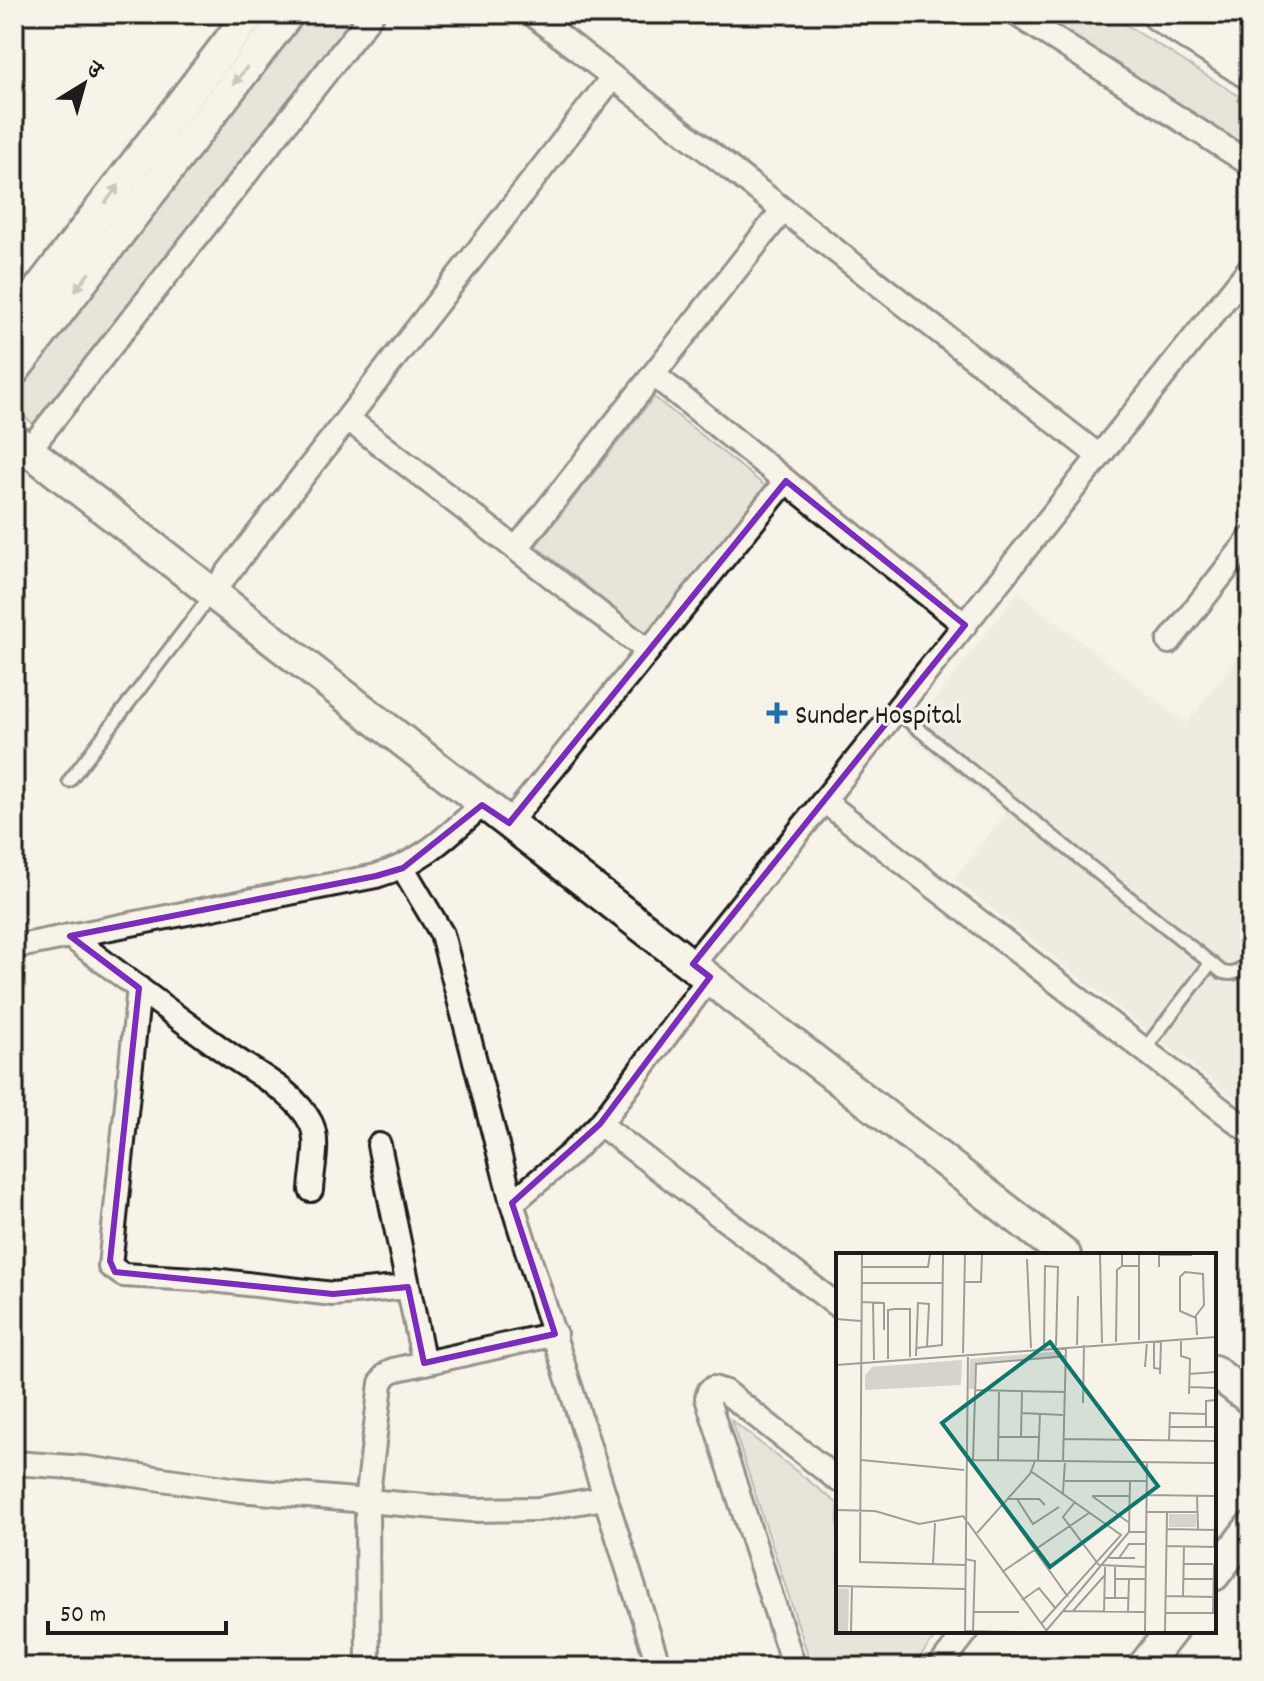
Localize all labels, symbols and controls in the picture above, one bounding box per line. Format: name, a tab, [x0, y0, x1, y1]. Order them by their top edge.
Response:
north arrow	[44, 44, 124, 124]
text: उ	[79, 54, 109, 88]
one-way arrow	[233, 66, 249, 86]
one-way arrow	[104, 184, 120, 204]
one-way arrow	[74, 272, 90, 292]
place label: Sunder Hospital	[795, 698, 962, 738]
marker: Sunder Hospital	[766, 702, 788, 724]
inset map	[836, 1253, 1216, 1633]
scale bar	[48, 1585, 226, 1635]
text: 50 m	[60, 1599, 106, 1633]

